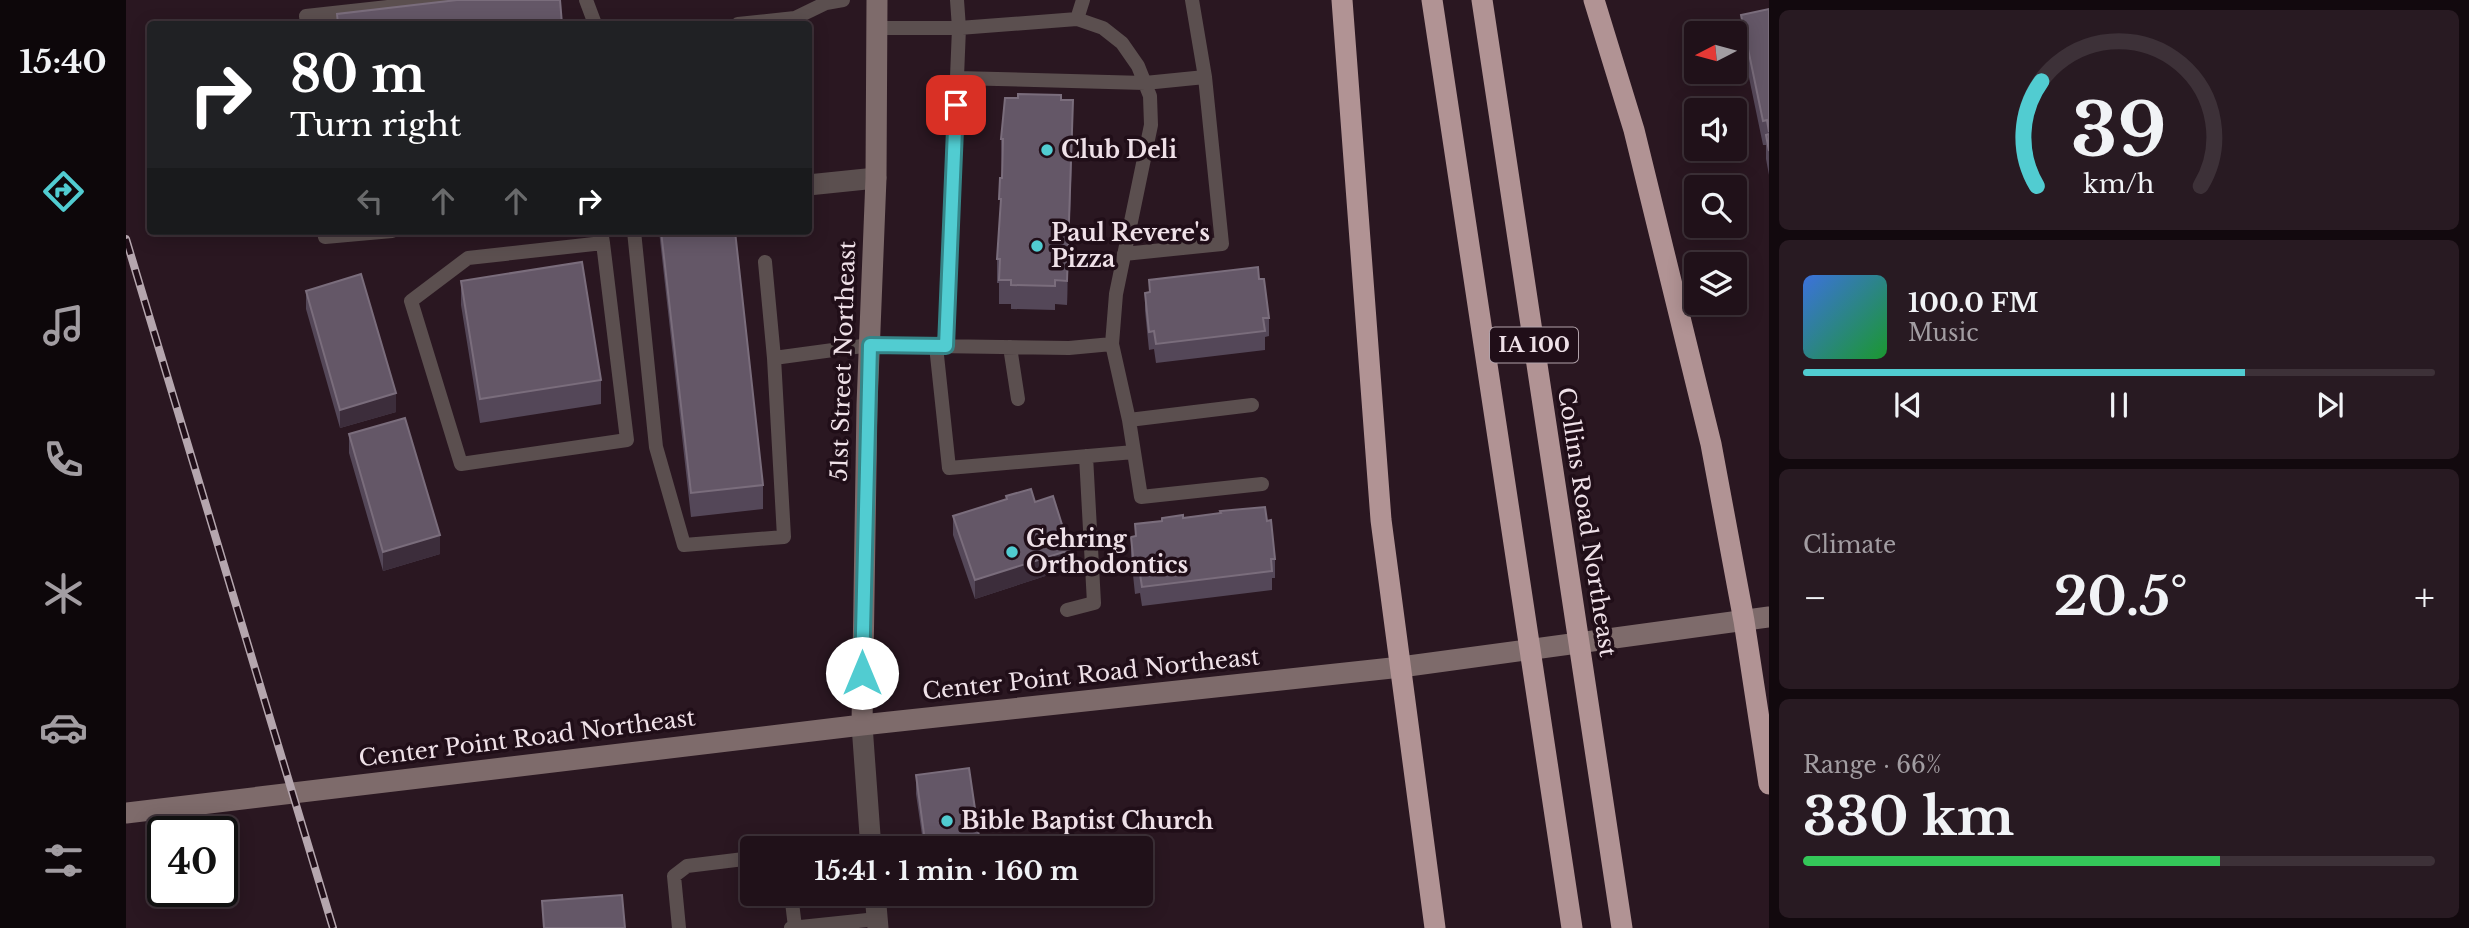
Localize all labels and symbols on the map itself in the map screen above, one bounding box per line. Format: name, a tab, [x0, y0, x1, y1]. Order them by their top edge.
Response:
north arrow	[1684, 21, 1746, 84]
pin	[926, 75, 986, 135]
place label: Club Deli	[1061, 136, 1177, 164]
marker: Club Deli	[1039, 142, 1055, 158]
place label: Paul Revere's Pizza	[1051, 219, 1210, 273]
marker: Paul Revere's Pizza	[1029, 238, 1045, 254]
street label: 51st Street Northeast	[825, 240, 861, 482]
road number: IA 100	[1490, 328, 1578, 362]
street label: Collins Road Northeast	[1552, 385, 1622, 659]
place label: Gehring Orthodontics	[1026, 525, 1188, 579]
marker: Gehring Orthodontics	[1004, 544, 1020, 560]
position arrow	[825, 636, 899, 710]
street label: Center Point Road Northeast	[921, 642, 1261, 706]
street label: Center Point Road Northeast	[357, 703, 697, 773]
place label: Bible Baptist Church	[961, 807, 1214, 835]
marker: Bible Baptist Church	[939, 813, 955, 829]
speed limit sign: 40	[147, 816, 238, 907]

